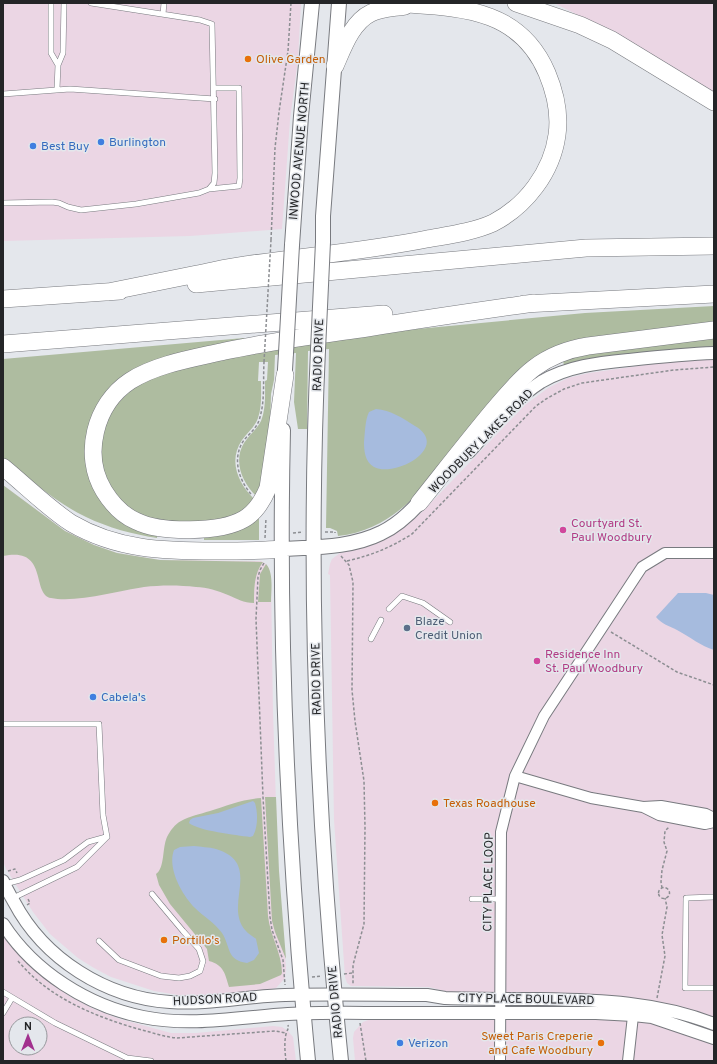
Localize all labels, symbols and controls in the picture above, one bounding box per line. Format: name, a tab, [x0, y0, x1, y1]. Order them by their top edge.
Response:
place label: Olive Garden	[256, 52, 325, 68]
marker: Olive Garden	[243, 54, 253, 64]
street label: INWOOD AVENUE NORTH	[286, 81, 314, 221]
place label: Burlington	[109, 135, 166, 151]
marker: Burlington	[96, 137, 106, 147]
place label: Best Buy	[41, 139, 89, 155]
marker: Best Buy	[28, 141, 38, 151]
street label: RADIO DRIVE	[310, 318, 328, 392]
street label: WOODBURY LAKES ROAD	[426, 386, 537, 497]
place label: Courtyard St. Paul Woodbury	[571, 516, 652, 546]
marker: Courtyard St. Paul Woodbury	[558, 525, 568, 535]
place label: Blaze Credit Union	[415, 614, 482, 644]
marker: Blaze Credit Union	[402, 623, 412, 633]
street label: RADIO DRIVE	[308, 642, 326, 716]
place label: Residence Inn St. Paul Woodbury	[545, 647, 643, 677]
marker: Residence Inn St. Paul Woodbury	[532, 656, 542, 666]
place label: Cabela's	[101, 690, 146, 706]
marker: Cabela's	[88, 692, 98, 702]
place label: Texas Roadhouse	[443, 796, 536, 812]
marker: Texas Roadhouse	[430, 798, 440, 808]
street label: CITY PLACE LOOP	[480, 832, 498, 932]
place label: Portillo's	[172, 933, 220, 949]
marker: Portillo's	[159, 935, 169, 945]
street label: RADIO DRIVE	[325, 965, 347, 1039]
street label: HUDSON ROAD	[173, 990, 258, 1010]
street label: CITY PLACE BOULEVARD	[457, 991, 595, 1009]
north arrow	[8, 1016, 48, 1056]
text: N	[24, 1020, 32, 1034]
place label: Sweet Paris Creperie and Cafe Woodbury	[481, 1029, 593, 1059]
place label: Verizon	[408, 1036, 448, 1052]
marker: Verizon	[395, 1038, 405, 1048]
marker: Sweet Paris Creperie and Cafe Woodbury	[596, 1038, 606, 1048]

